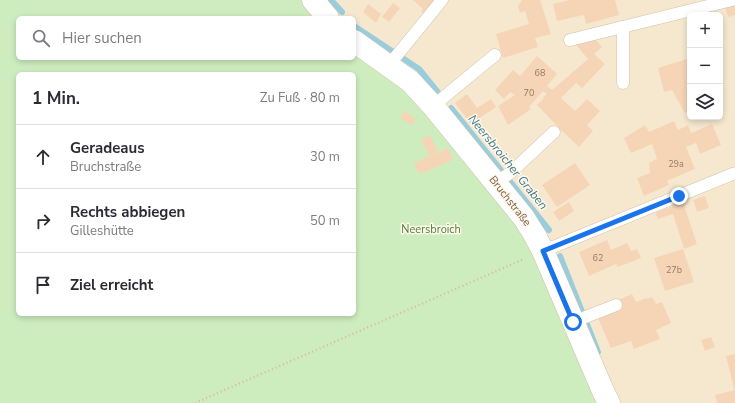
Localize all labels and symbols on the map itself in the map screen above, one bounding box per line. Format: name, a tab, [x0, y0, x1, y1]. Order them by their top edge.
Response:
house number: 68	[535, 67, 545, 79]
house number: 70	[524, 87, 534, 99]
water label: Neersbroicher Graben	[465, 111, 551, 213]
house number: 29a	[668, 158, 684, 170]
street label: Bruchstraße	[486, 173, 535, 229]
route end	[670, 187, 688, 205]
park label: Neersbroich	[401, 222, 461, 237]
house number: 62	[593, 252, 603, 264]
house number: 27b	[666, 264, 682, 276]
route start	[564, 313, 582, 331]

